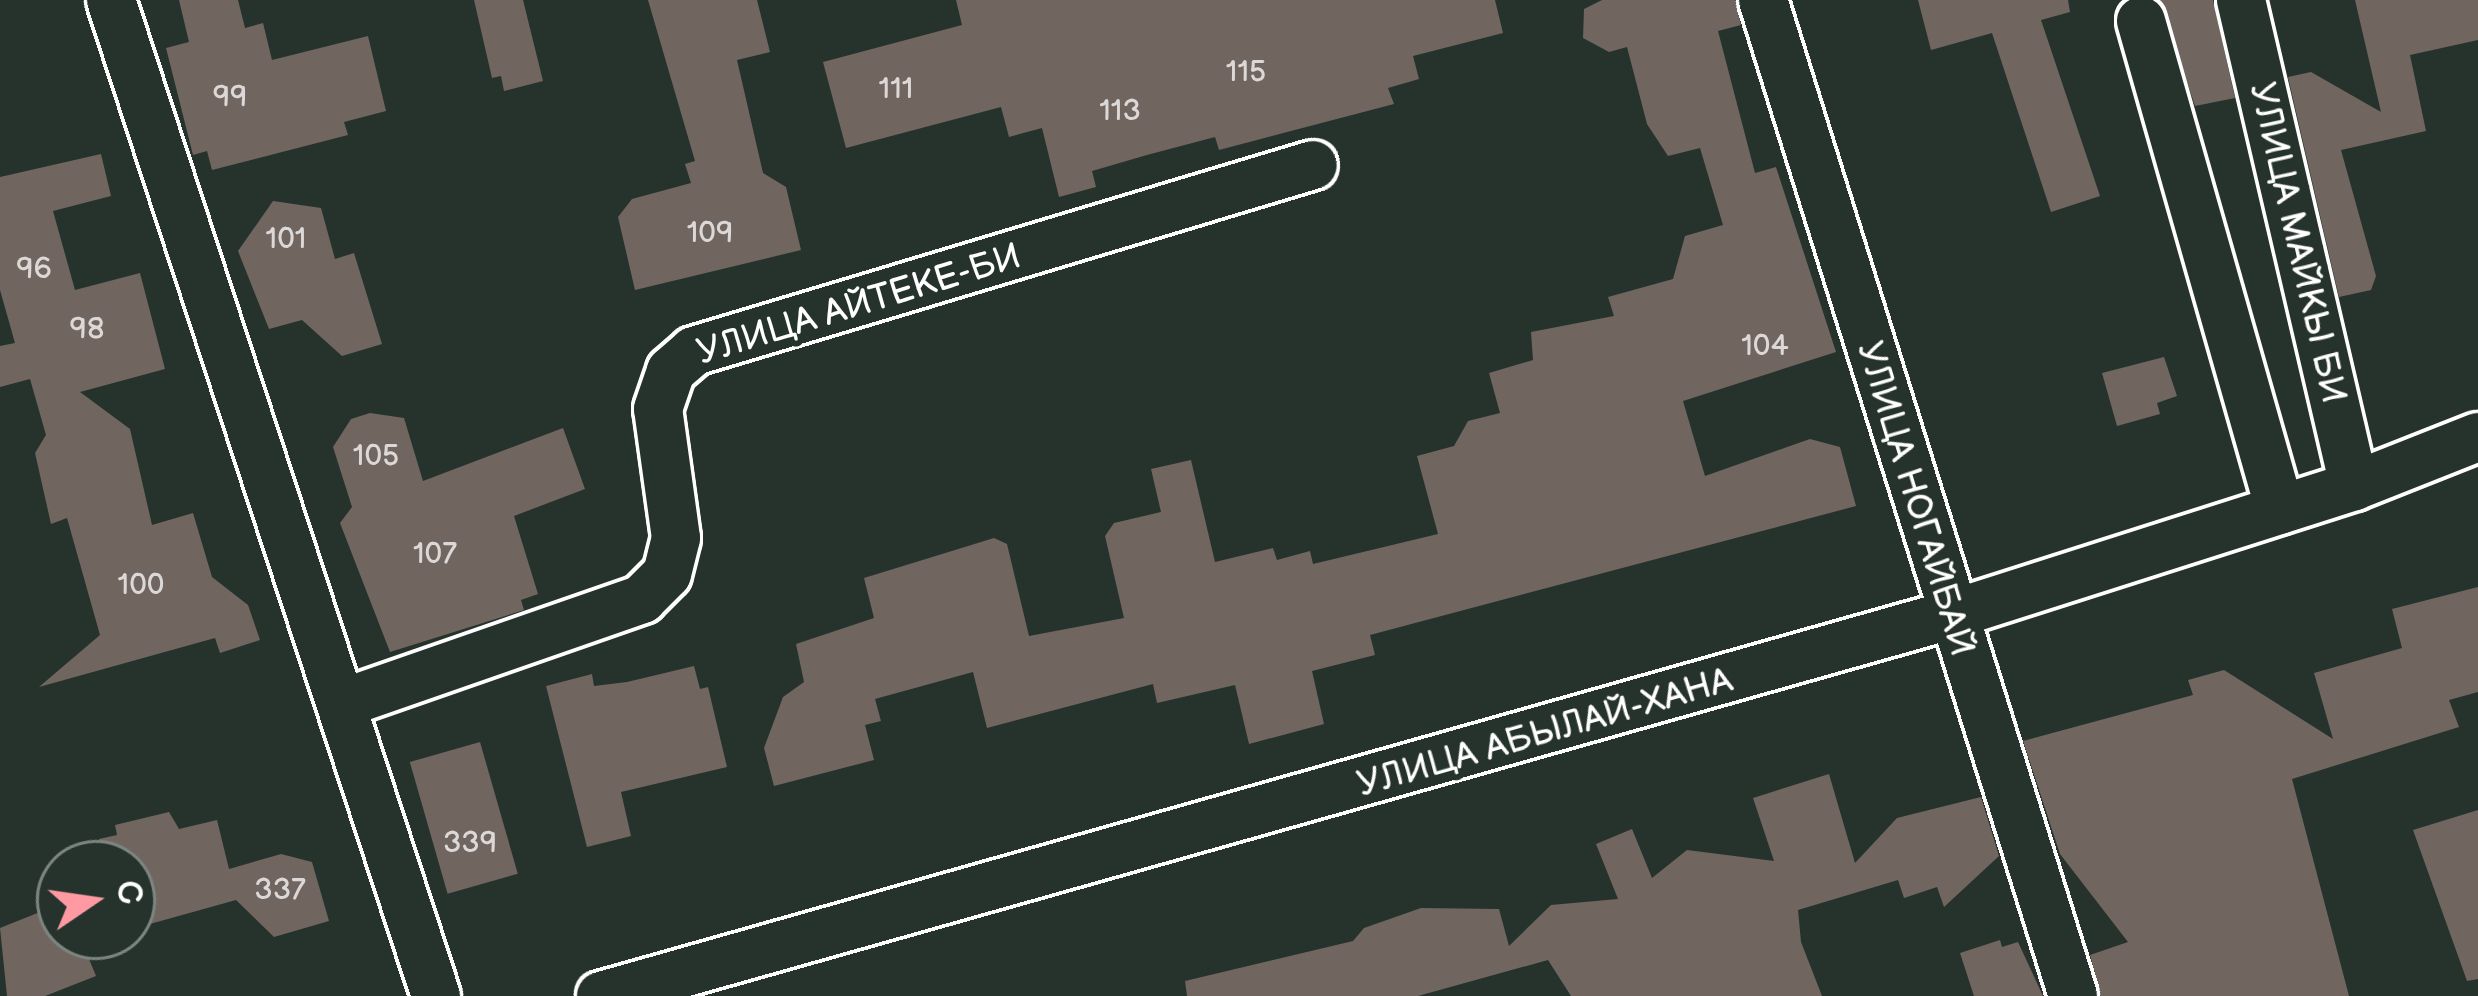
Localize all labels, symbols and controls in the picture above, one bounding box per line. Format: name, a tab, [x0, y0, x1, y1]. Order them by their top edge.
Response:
house number: 115	[1226, 54, 1266, 90]
house number: 111	[879, 71, 913, 107]
house number: 99	[213, 79, 247, 115]
street label: УЛИЦА МАЙКЫ БИ	[2239, 79, 2355, 407]
house number: 113	[1099, 93, 1141, 129]
house number: 109	[687, 215, 733, 251]
house number: 101	[266, 221, 306, 257]
street label: УЛИЦА АЙТЕКЕ-БИ	[692, 235, 1026, 375]
house number: 96	[16, 251, 52, 287]
house number: 98	[70, 311, 104, 347]
house number: 104	[1741, 328, 1789, 364]
street label: УЛИЦА НОГАЙБАЙ	[1847, 337, 1983, 661]
house number: 105	[353, 438, 399, 474]
house number: 107	[413, 536, 457, 572]
house number: 100	[118, 567, 164, 603]
street label: УЛИЦА АБЫЛАЙ-ХАНА	[1353, 659, 1737, 807]
house number: 339	[443, 825, 497, 861]
north arrow	[36, 840, 156, 960]
house number: 337	[254, 872, 306, 908]
text: С	[106, 877, 150, 908]

